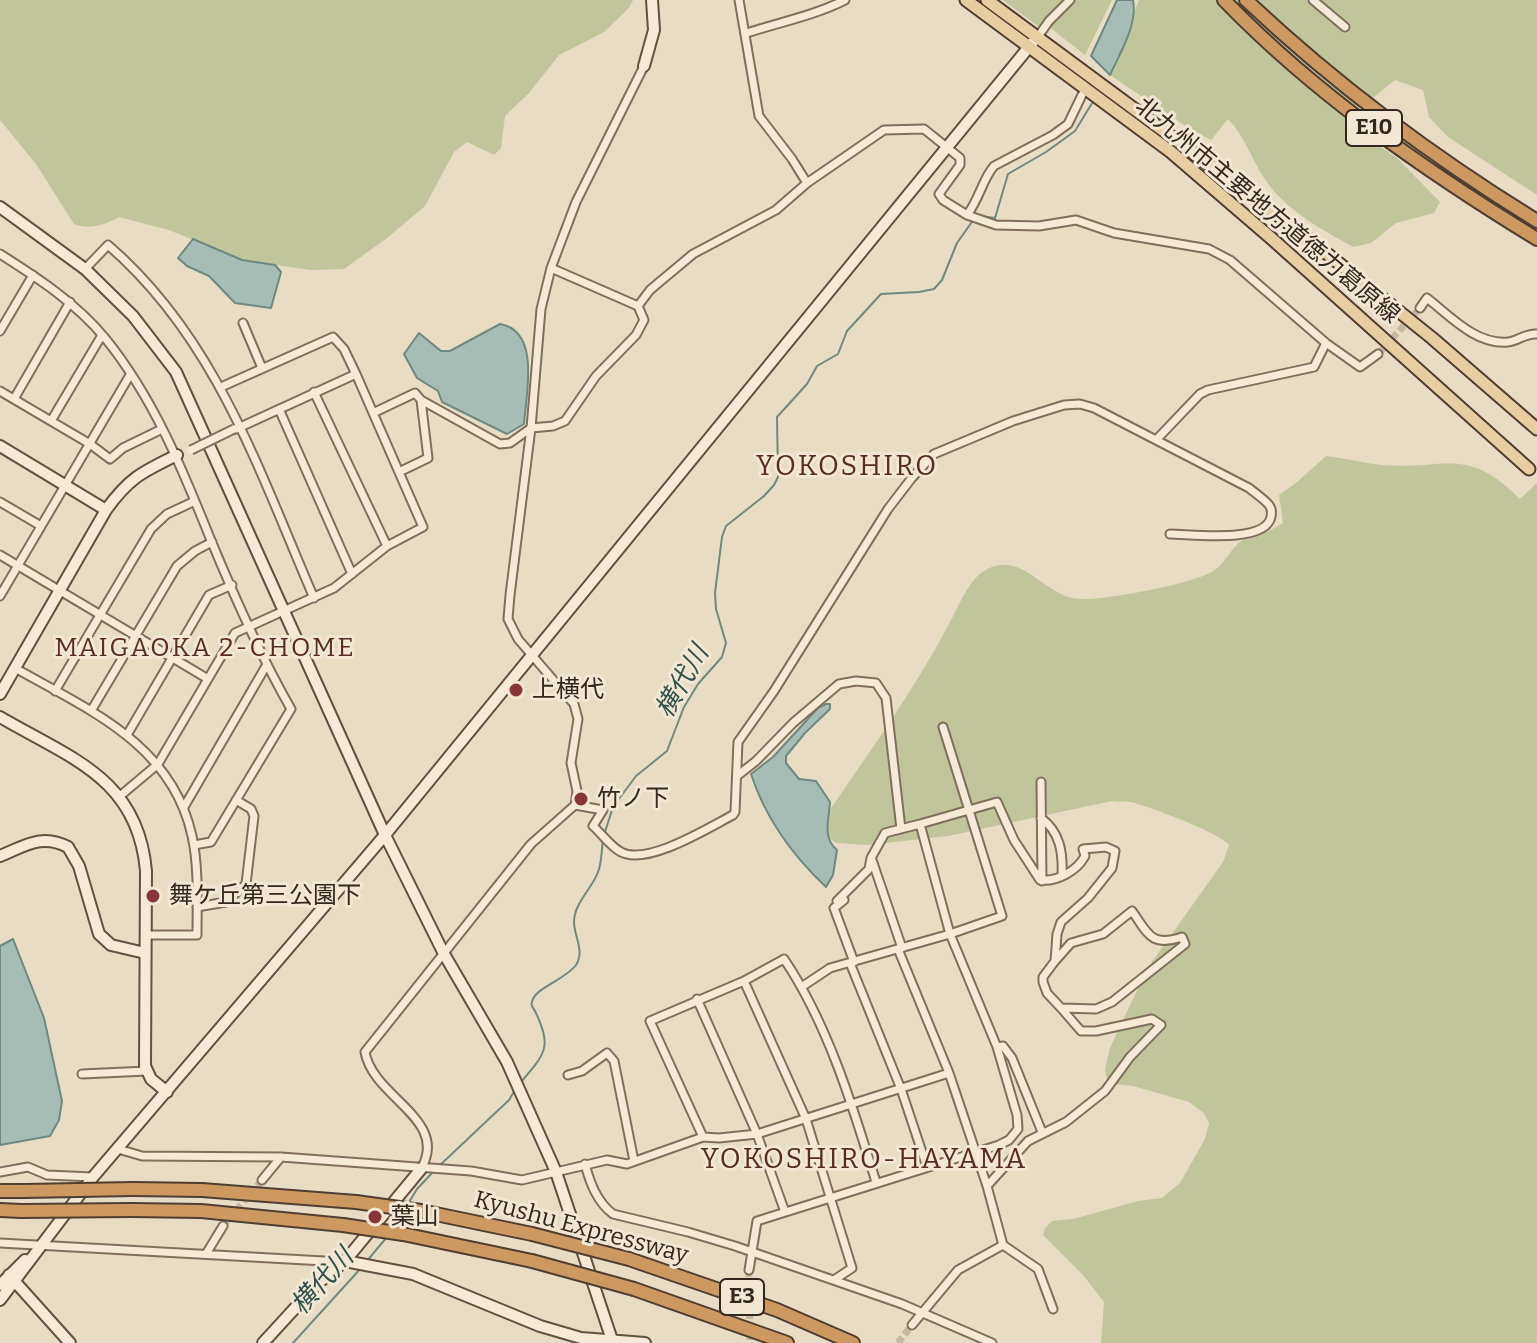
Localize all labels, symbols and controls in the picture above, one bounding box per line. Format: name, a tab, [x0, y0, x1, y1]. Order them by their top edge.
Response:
street label: 北九州市主要地方道徳力葛原線	[1129, 92, 1405, 330]
road number: E10	[1346, 110, 1402, 146]
district label: YOKOSHIRO	[756, 450, 938, 484]
district label: MAIGAOKA 2-CHOME	[54, 633, 356, 665]
water label: 横代川	[650, 640, 716, 724]
place label: 上横代	[532, 676, 604, 704]
marker: 上横代	[507, 681, 525, 699]
place label: 竹ノ下	[597, 785, 669, 813]
marker: 竹ノ下	[572, 790, 590, 808]
place label: 舞ケ丘第三公園下	[169, 882, 361, 910]
marker: 舞ケ丘第三公園下	[144, 887, 162, 905]
district label: YOKOSHIRO-HAYAMA	[701, 1143, 1027, 1177]
street label: Kyushu Expressway	[471, 1186, 691, 1270]
place label: 葉山	[391, 1203, 439, 1231]
marker: 葉山	[366, 1208, 384, 1226]
water label: 横代川	[285, 1243, 361, 1321]
road number: E3	[720, 1279, 764, 1315]

